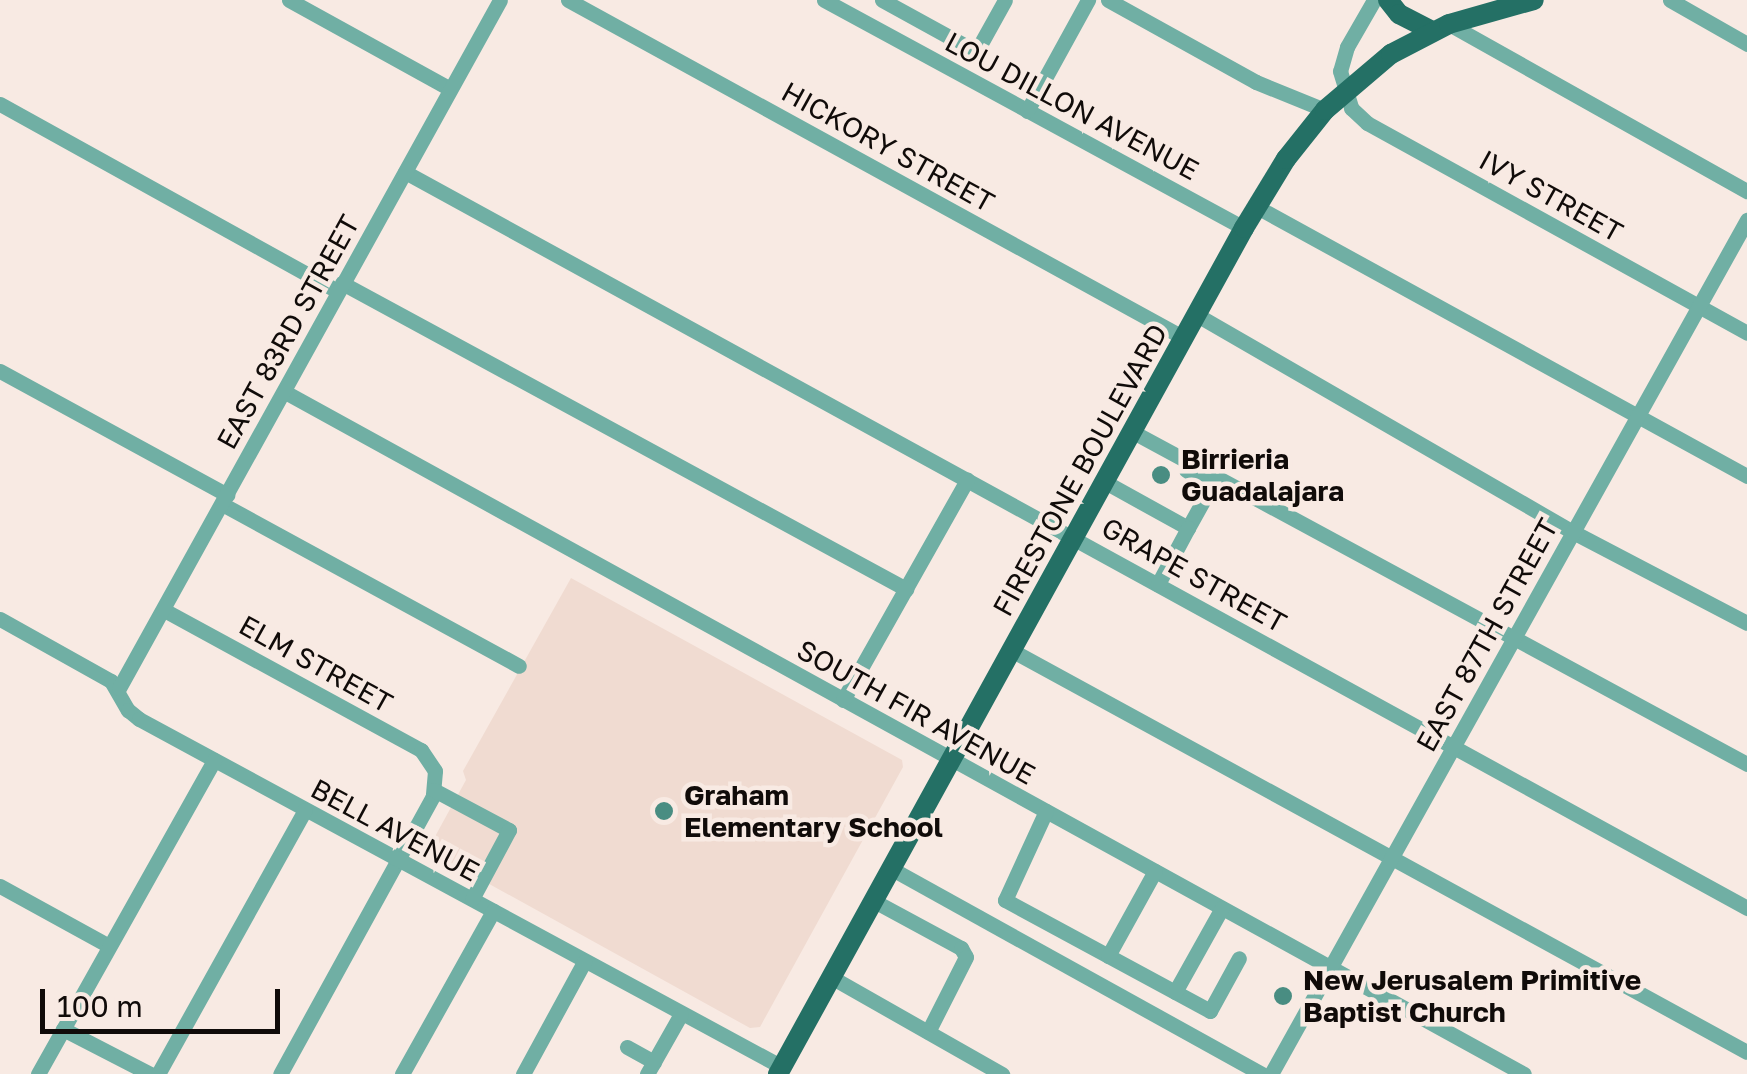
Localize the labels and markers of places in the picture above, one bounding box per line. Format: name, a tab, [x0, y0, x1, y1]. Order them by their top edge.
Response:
place label: Birrieria Guadalajara	[1181, 442, 1344, 508]
marker: Birrieria Guadalajara	[1150, 464, 1172, 486]
place label: Graham Elementary School	[684, 778, 943, 844]
marker: Graham Elementary School	[653, 800, 675, 822]
place label: New Jerusalem Primitive Baptist Church	[1303, 963, 1641, 1029]
marker: New Jerusalem Primitive Baptist Church	[1272, 985, 1294, 1007]

